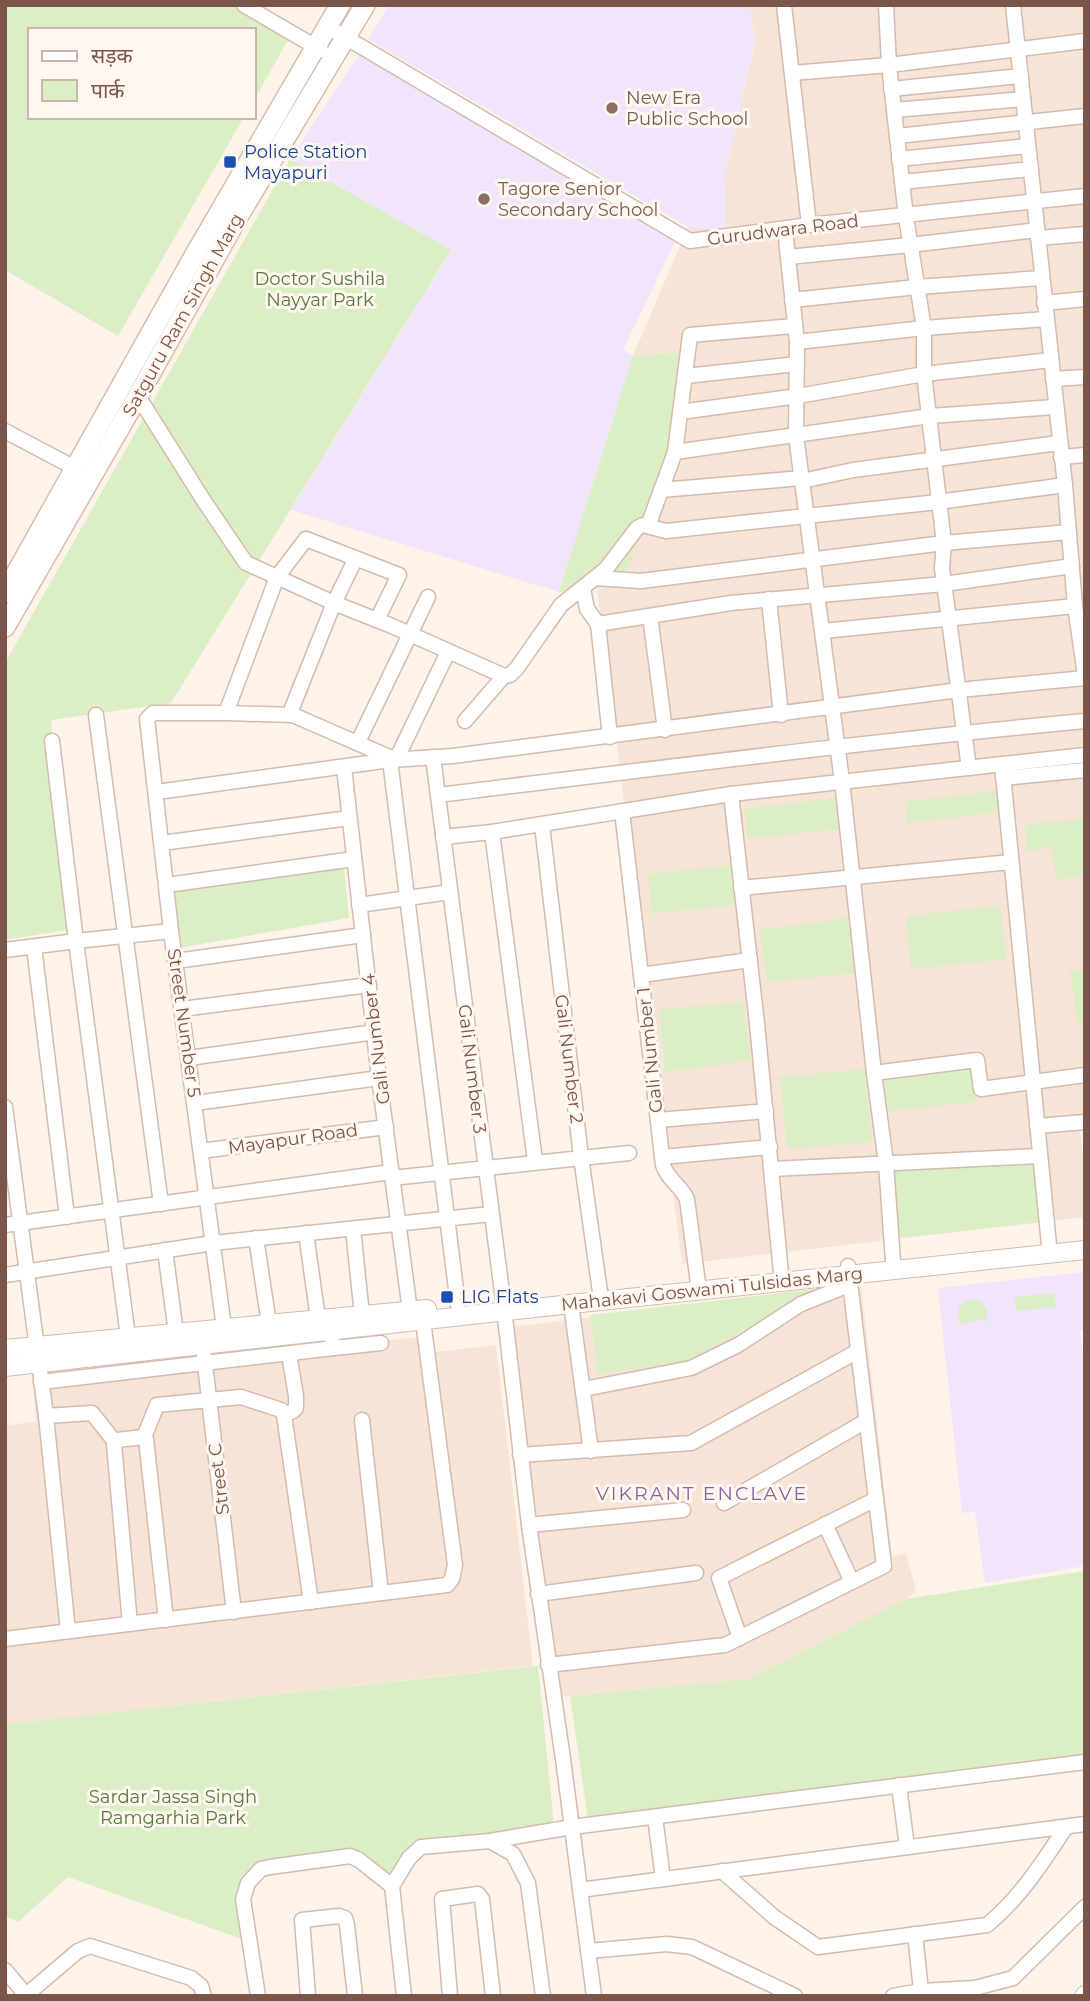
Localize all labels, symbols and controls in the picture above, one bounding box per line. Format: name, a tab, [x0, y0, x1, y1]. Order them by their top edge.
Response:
legend	[28, 28, 256, 119]
text: सड़क	[91, 43, 133, 68]
text: पार्क	[91, 78, 125, 103]
place label: New Era Public School	[626, 87, 748, 130]
marker: New Era Public School	[604, 100, 620, 116]
place label: Police Station Mayapuri	[244, 141, 367, 184]
marker: Police Station Mayapuri	[222, 154, 238, 170]
place label: Tagore Senior Secondary School	[498, 178, 658, 221]
marker: Tagore Senior Secondary School	[476, 191, 492, 207]
street label: Satguru Ram Singh Marg	[118, 210, 248, 420]
street label: Gurudwara Road	[706, 210, 860, 250]
park label: Doctor Sushila Nayyar Park	[254, 268, 386, 311]
street label: Street Number 5	[163, 947, 205, 1099]
street label: Gali Number 4	[357, 972, 395, 1106]
street label: Gali Number 1	[632, 986, 668, 1114]
street label: Gali Number 2	[550, 993, 588, 1125]
street label: Gali Number 3	[453, 1003, 491, 1135]
street label: Mayapur Road	[227, 1119, 359, 1159]
street label: Mahakavi Goswami Tulsidas Marg	[560, 1262, 864, 1316]
place label: LIG Flats	[461, 1286, 539, 1308]
marker: LIG Flats	[439, 1289, 455, 1305]
street label: Street C	[204, 1442, 234, 1516]
district label: VIKRANT ENCLAVE	[596, 1482, 808, 1505]
park label: Sardar Jassa Singh Ramgarhia Park	[89, 1786, 257, 1829]

